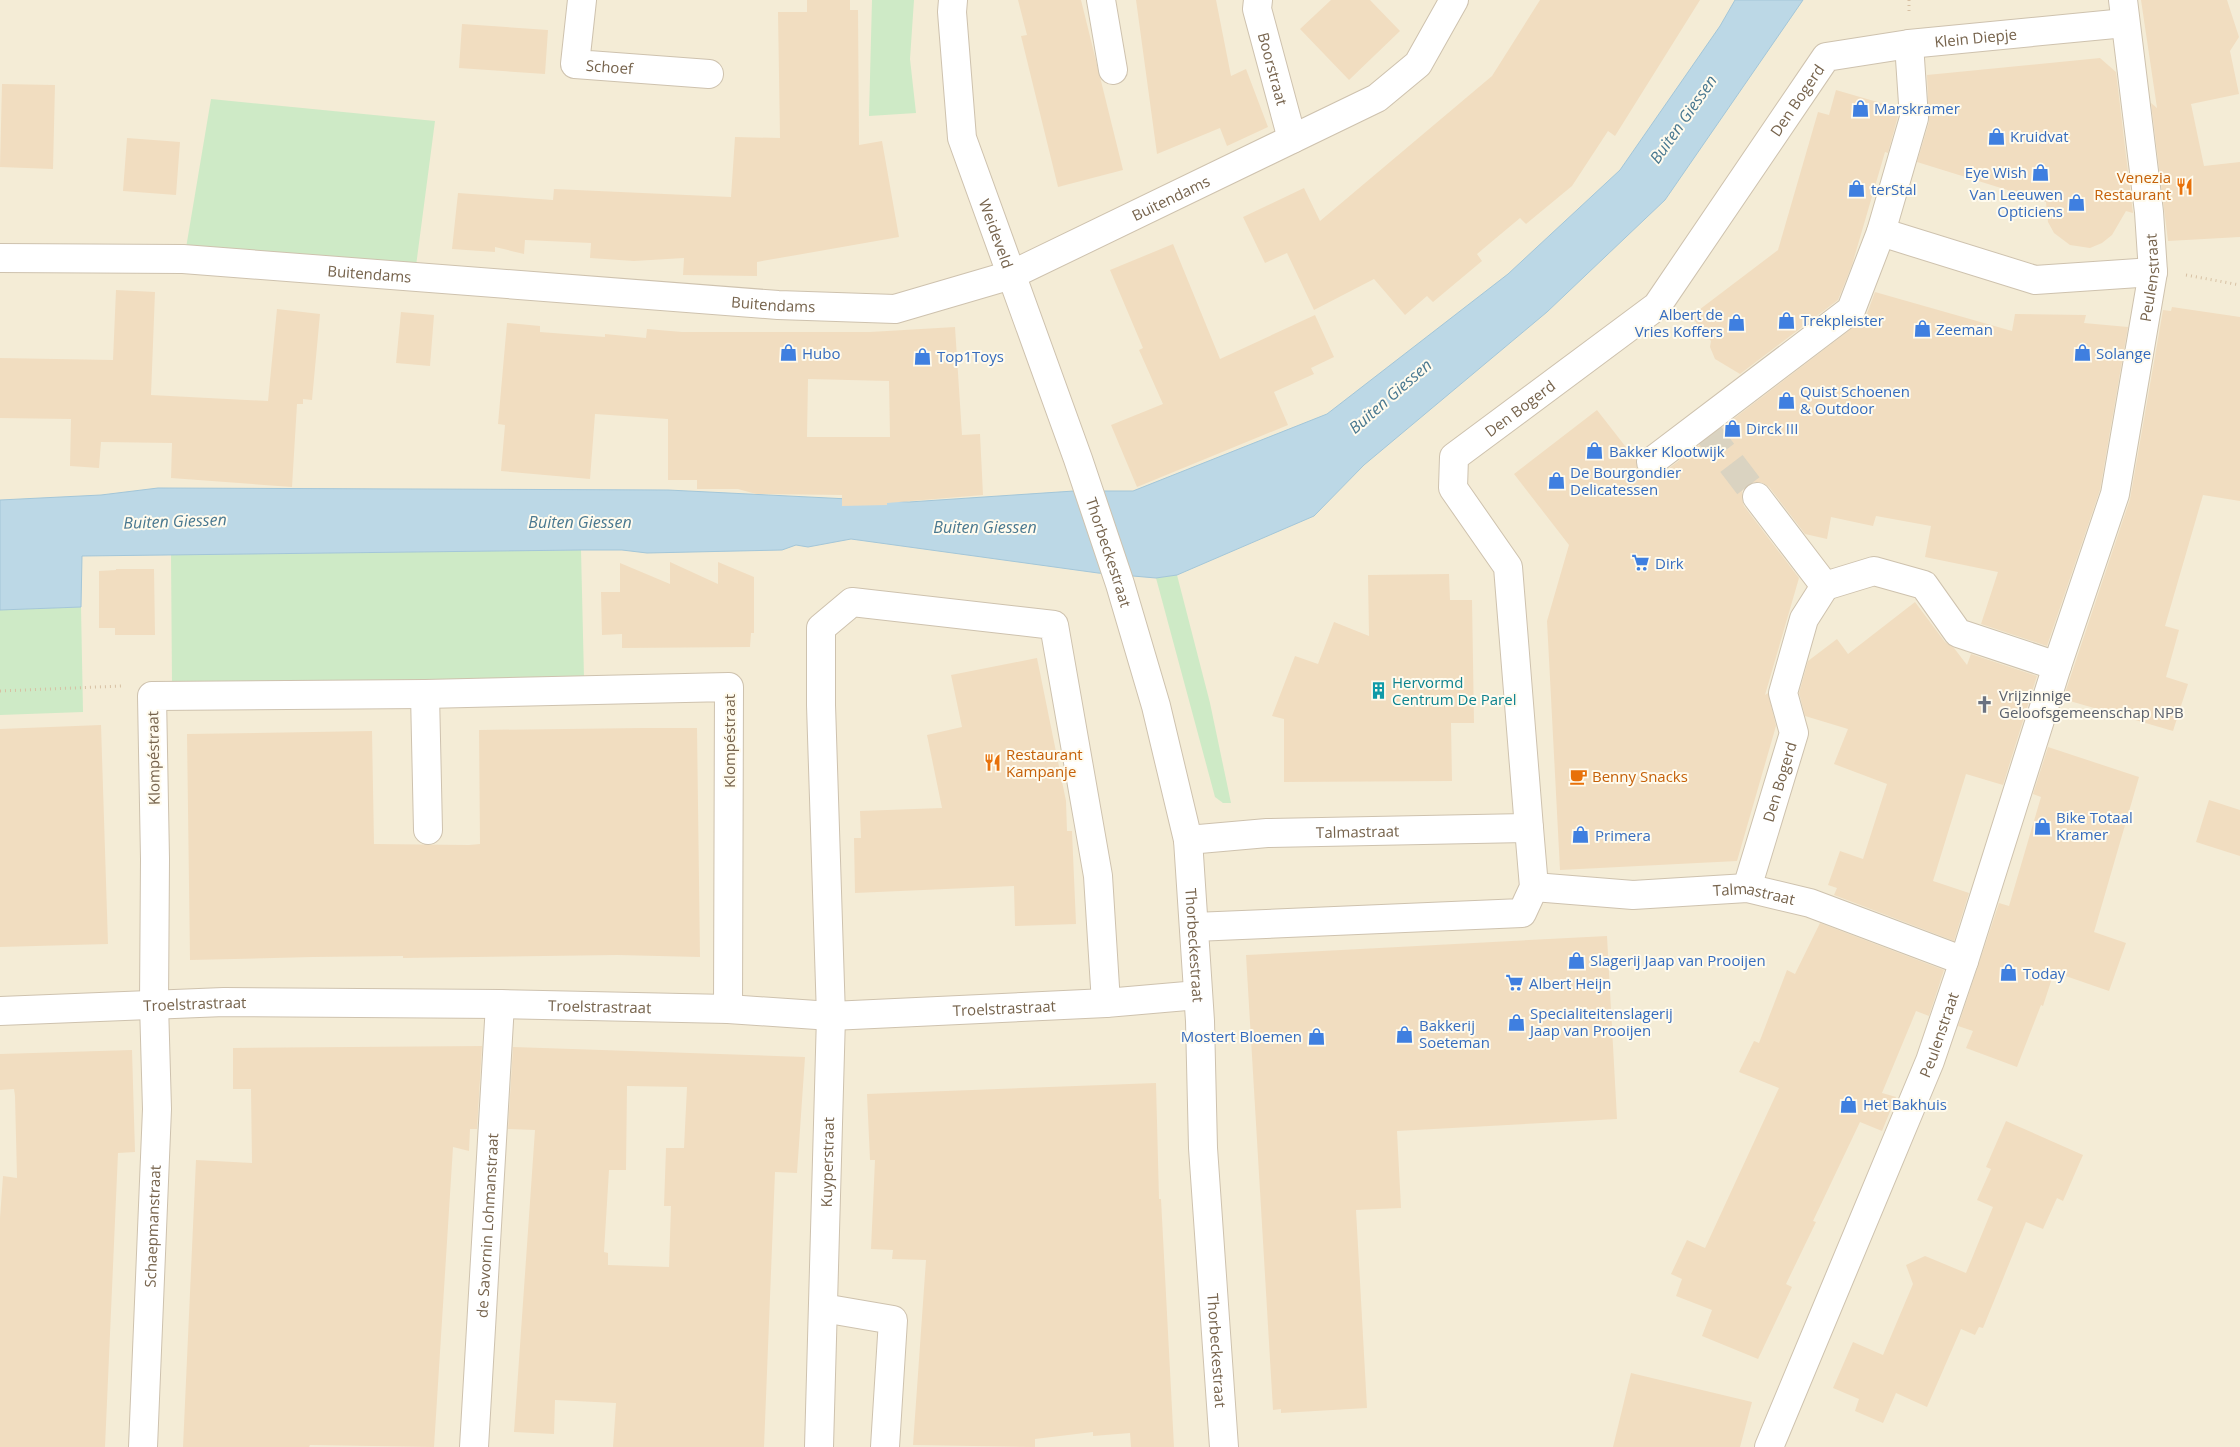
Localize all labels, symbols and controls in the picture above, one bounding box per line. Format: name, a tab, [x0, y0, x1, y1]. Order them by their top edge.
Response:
street label: Klein Diepje	[1933, 24, 2018, 51]
street label: Boorstraat	[1254, 30, 1292, 107]
street label: Schoef	[585, 55, 635, 78]
street label: Den Bogerd	[1765, 60, 1828, 140]
water label: Buiten Giessen	[1644, 70, 1722, 168]
shop icon: Marskramer	[1850, 98, 1870, 118]
place label: Marskramer	[1874, 98, 1960, 118]
shop icon: Kruidvat	[1986, 126, 2006, 146]
place label: Kruidvat	[2010, 126, 2069, 146]
place label: Eye Wish	[1965, 162, 2027, 182]
shop icon: Eye Wish	[2031, 162, 2051, 182]
place label: Venezia Restaurant	[2094, 167, 2171, 204]
street label: Buitendams	[1128, 170, 1213, 225]
restaurant icon: Venezia Restaurant	[2175, 176, 2195, 196]
shop icon: terStal	[1847, 179, 1867, 199]
place label: terStal	[1871, 179, 1917, 199]
place label: Van Leeuwen Opticiens	[1970, 184, 2063, 221]
shop icon: Van Leeuwen Opticiens	[2067, 193, 2087, 213]
street label: Weideveld	[975, 196, 1018, 271]
street label: Peulenstraat	[2135, 233, 2163, 323]
street label: Buitendams	[327, 260, 412, 287]
street label: Buitendams	[730, 291, 816, 316]
place label: Albert de Vries Koffers	[1635, 304, 1723, 341]
shop icon: Trekpleister	[1777, 310, 1797, 330]
place label: Trekpleister	[1801, 310, 1884, 330]
shop icon: Albert de Vries Koffers	[1727, 313, 1747, 333]
shop icon: Zeeman	[1912, 319, 1932, 339]
place label: Zeeman	[1936, 319, 1993, 339]
shop icon: Hubo	[778, 343, 798, 363]
place label: Hubo	[802, 343, 840, 363]
shop icon: Solange	[2072, 343, 2092, 363]
place label: Solange	[2096, 343, 2151, 363]
shop icon: Top1Toys	[913, 346, 933, 366]
place label: Top1Toys	[937, 346, 1004, 366]
water label: Buiten Giessen	[1344, 354, 1436, 438]
street label: Den Bogerd	[1480, 375, 1559, 441]
place label: Quist Schoenen & Outdoor	[1800, 381, 1910, 418]
shop icon: Quist Schoenen & Outdoor	[1776, 390, 1796, 410]
shop icon: Dirck III	[1722, 418, 1742, 438]
place label: Dirck III	[1746, 418, 1798, 438]
shop icon: Bakker Klootwijk	[1585, 441, 1605, 461]
place label: Bakker Klootwijk	[1609, 441, 1725, 461]
place label: De Bourgondier Delicatessen	[1570, 462, 1681, 499]
shop icon: De Bourgondier Delicatessen	[1546, 471, 1566, 491]
street label: Thorbeckestraat	[1082, 495, 1136, 609]
water label: Buiten Giessen	[123, 508, 227, 534]
water label: Buiten Giessen	[528, 511, 632, 533]
water label: Buiten Giessen	[933, 516, 1037, 538]
supermarket icon: Dirk	[1631, 553, 1651, 573]
place label: Dirk	[1655, 553, 1684, 573]
place label: Hervormd Centrum De Parel	[1392, 672, 1516, 709]
building icon: Hervormd Centrum De Parel	[1368, 681, 1388, 701]
place label: Vrijzinnige Geloofsgemeenschap NPB	[1999, 685, 2184, 722]
street label: Klompéstraat	[719, 694, 739, 788]
church icon: Vrijzinnige Geloofsgemeenschap NPB	[1975, 694, 1995, 714]
street label: Klompéstraat	[142, 711, 164, 805]
street label: Den Bogerd	[1758, 739, 1801, 824]
place label: Restaurant Kampanje	[1006, 744, 1083, 781]
restaurant icon: Restaurant Kampanje	[982, 753, 1002, 773]
cafe icon: Benny Snacks	[1568, 766, 1588, 786]
place label: Benny Snacks	[1592, 766, 1688, 786]
place label: Bike Totaal Kramer	[2056, 807, 2133, 844]
shop icon: Bike Totaal Kramer	[2032, 816, 2052, 836]
street label: Talmastraat	[1316, 820, 1400, 842]
shop icon: Primera	[1571, 825, 1591, 845]
place label: Primera	[1595, 825, 1651, 845]
street label: Talmastraat	[1712, 878, 1797, 909]
street label: Thorbeckestraat	[1181, 887, 1209, 1003]
shop icon: Slagerij Jaap van Prooijen	[1566, 950, 1586, 970]
place label: Slagerij Jaap van Prooijen	[1590, 950, 1766, 970]
shop icon: Today	[1999, 963, 2019, 983]
place label: Today	[2023, 963, 2066, 983]
supermarket icon: Albert Heijn	[1505, 973, 1525, 993]
place label: Albert Heijn	[1529, 973, 1612, 993]
street label: Peulenstraat	[1914, 989, 1963, 1080]
street label: Troelstrastraat	[143, 992, 247, 1015]
street label: Troelstrastraat	[548, 995, 652, 1017]
street label: Troelstrastraat	[952, 995, 1056, 1020]
place label: Specialiteitenslagerij Jaap van Prooijen	[1528, 1003, 1673, 1040]
shop icon: Specialiteitenslagerij Jaap van Prooijen	[1506, 1012, 1526, 1032]
place label: Bakkerij Soeteman	[1419, 1015, 1490, 1052]
shop icon: Bakkerij Soeteman	[1395, 1024, 1415, 1044]
place label: Mostert Bloemen	[1181, 1026, 1302, 1046]
shop icon: Mostert Bloemen	[1306, 1026, 1326, 1046]
shop icon: Het Bakhuis	[1839, 1094, 1859, 1114]
place label: Het Bakhuis	[1863, 1094, 1947, 1114]
street label: Kuyperstraat	[816, 1117, 838, 1208]
street label: de Savornin Lohmanstraat	[472, 1132, 502, 1318]
street label: Schaepmanstraat	[140, 1164, 165, 1288]
street label: Thorbeckestraat	[1203, 1293, 1231, 1408]

